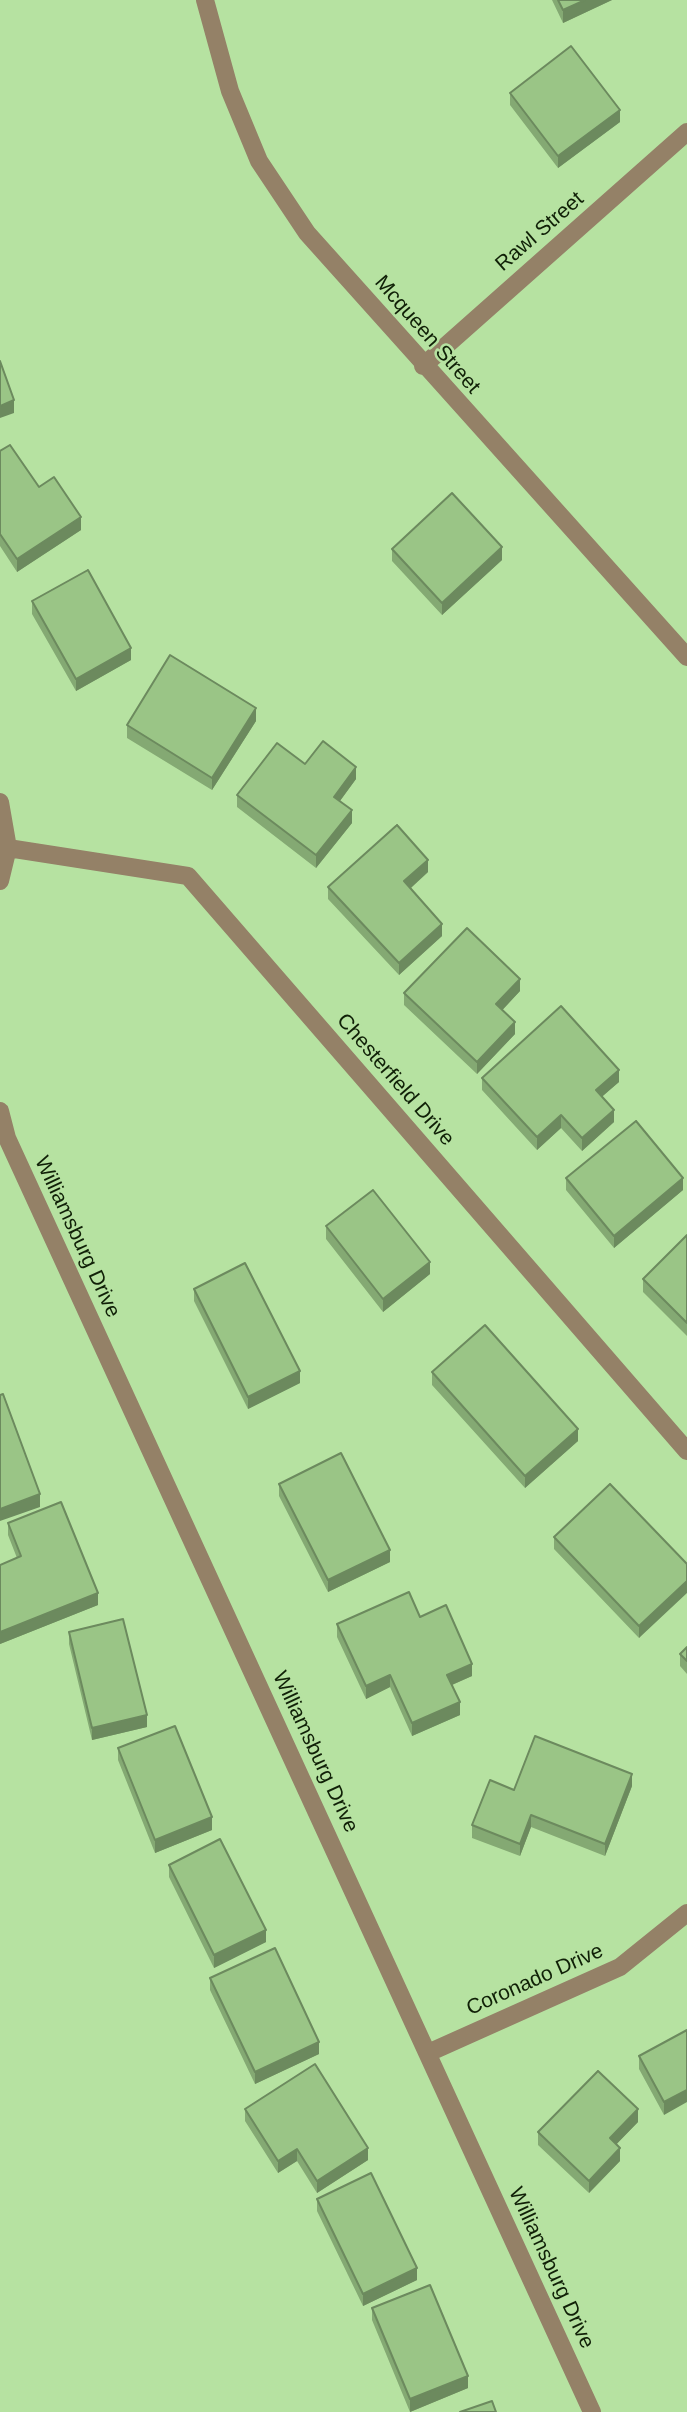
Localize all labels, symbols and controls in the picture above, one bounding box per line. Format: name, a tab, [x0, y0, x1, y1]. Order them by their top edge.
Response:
street label: Rawl Street	[491, 187, 589, 277]
street label: Mcqueen Street	[369, 271, 485, 399]
street label: Chesterfield Drive	[331, 1009, 459, 1151]
street label: Williamsburg Drive	[29, 1152, 125, 1322]
street label: Williamsburg Drive	[267, 1667, 363, 1837]
street label: Coronado Drive	[463, 1939, 607, 2021]
street label: Williamsburg Drive	[503, 2183, 599, 2353]

